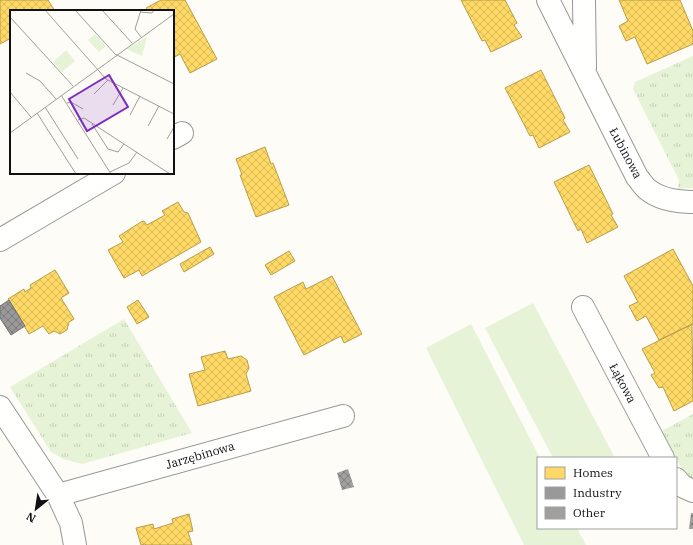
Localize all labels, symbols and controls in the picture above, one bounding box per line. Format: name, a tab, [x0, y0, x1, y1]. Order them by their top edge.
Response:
inset map	[10, 10, 174, 174]
street label: Łubinowa	[606, 125, 646, 181]
street label: Łąkowa	[606, 361, 640, 406]
street label: Jarzębinowa	[164, 438, 237, 472]
legend	[537, 457, 677, 529]
text: Homes	[573, 465, 613, 480]
text: Industry	[573, 485, 622, 500]
north arrow	[16, 489, 56, 529]
text: Other	[573, 505, 606, 520]
text: N	[23, 509, 38, 526]

